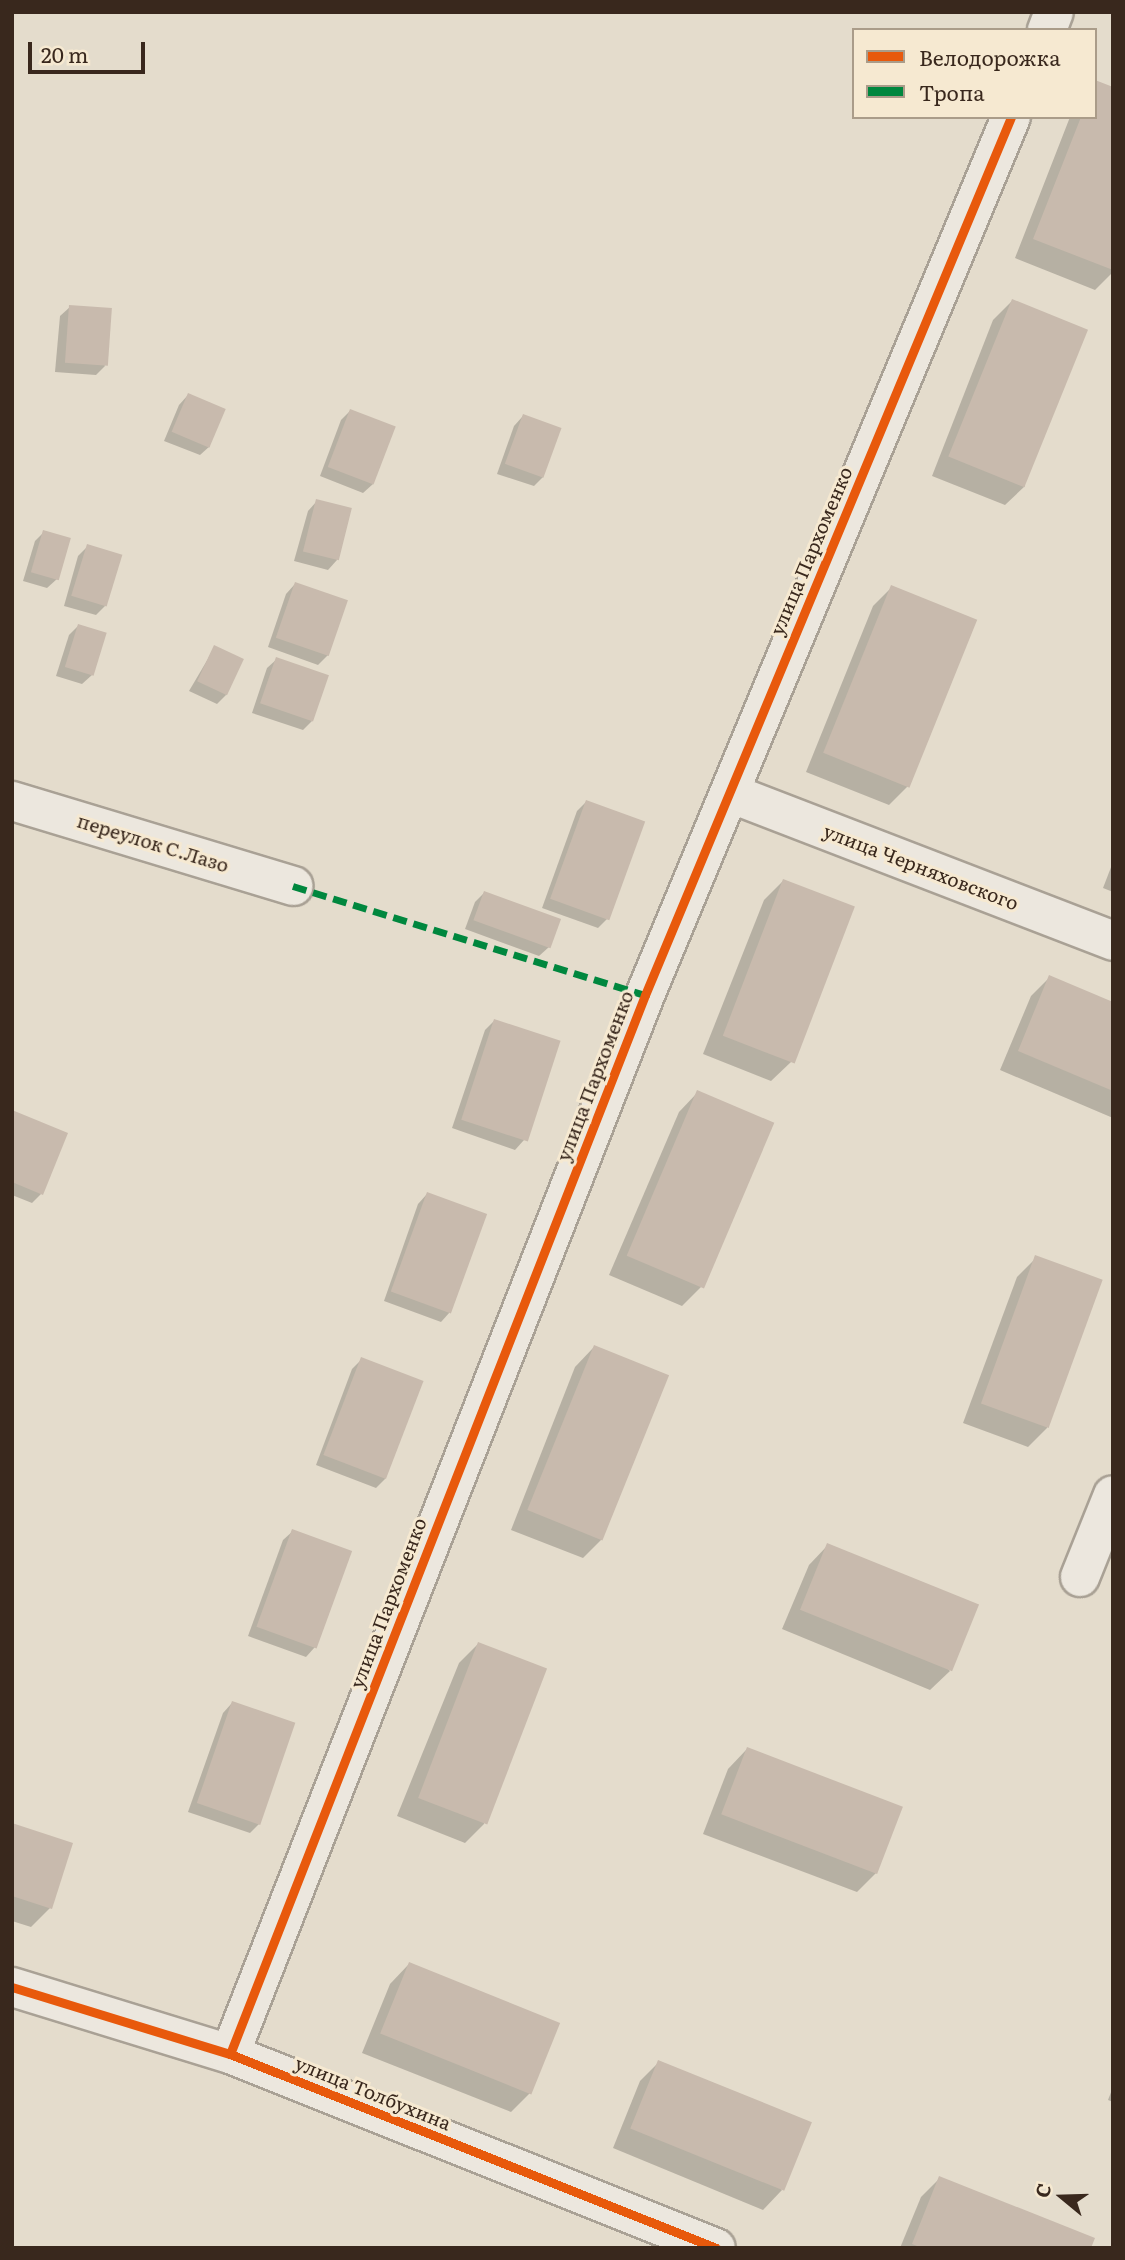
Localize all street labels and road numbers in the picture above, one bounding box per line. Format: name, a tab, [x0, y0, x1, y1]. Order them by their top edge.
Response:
street label: улица Пархоменко	[765, 463, 857, 639]
street label: переулок С.Лазо	[74, 809, 232, 877]
street label: улица Черняховского	[820, 819, 1022, 915]
street label: улица Пархоменко	[552, 987, 638, 1165]
street label: улица Пархоменко	[345, 1514, 431, 1692]
street label: улица Толбухина	[292, 2051, 454, 2135]

